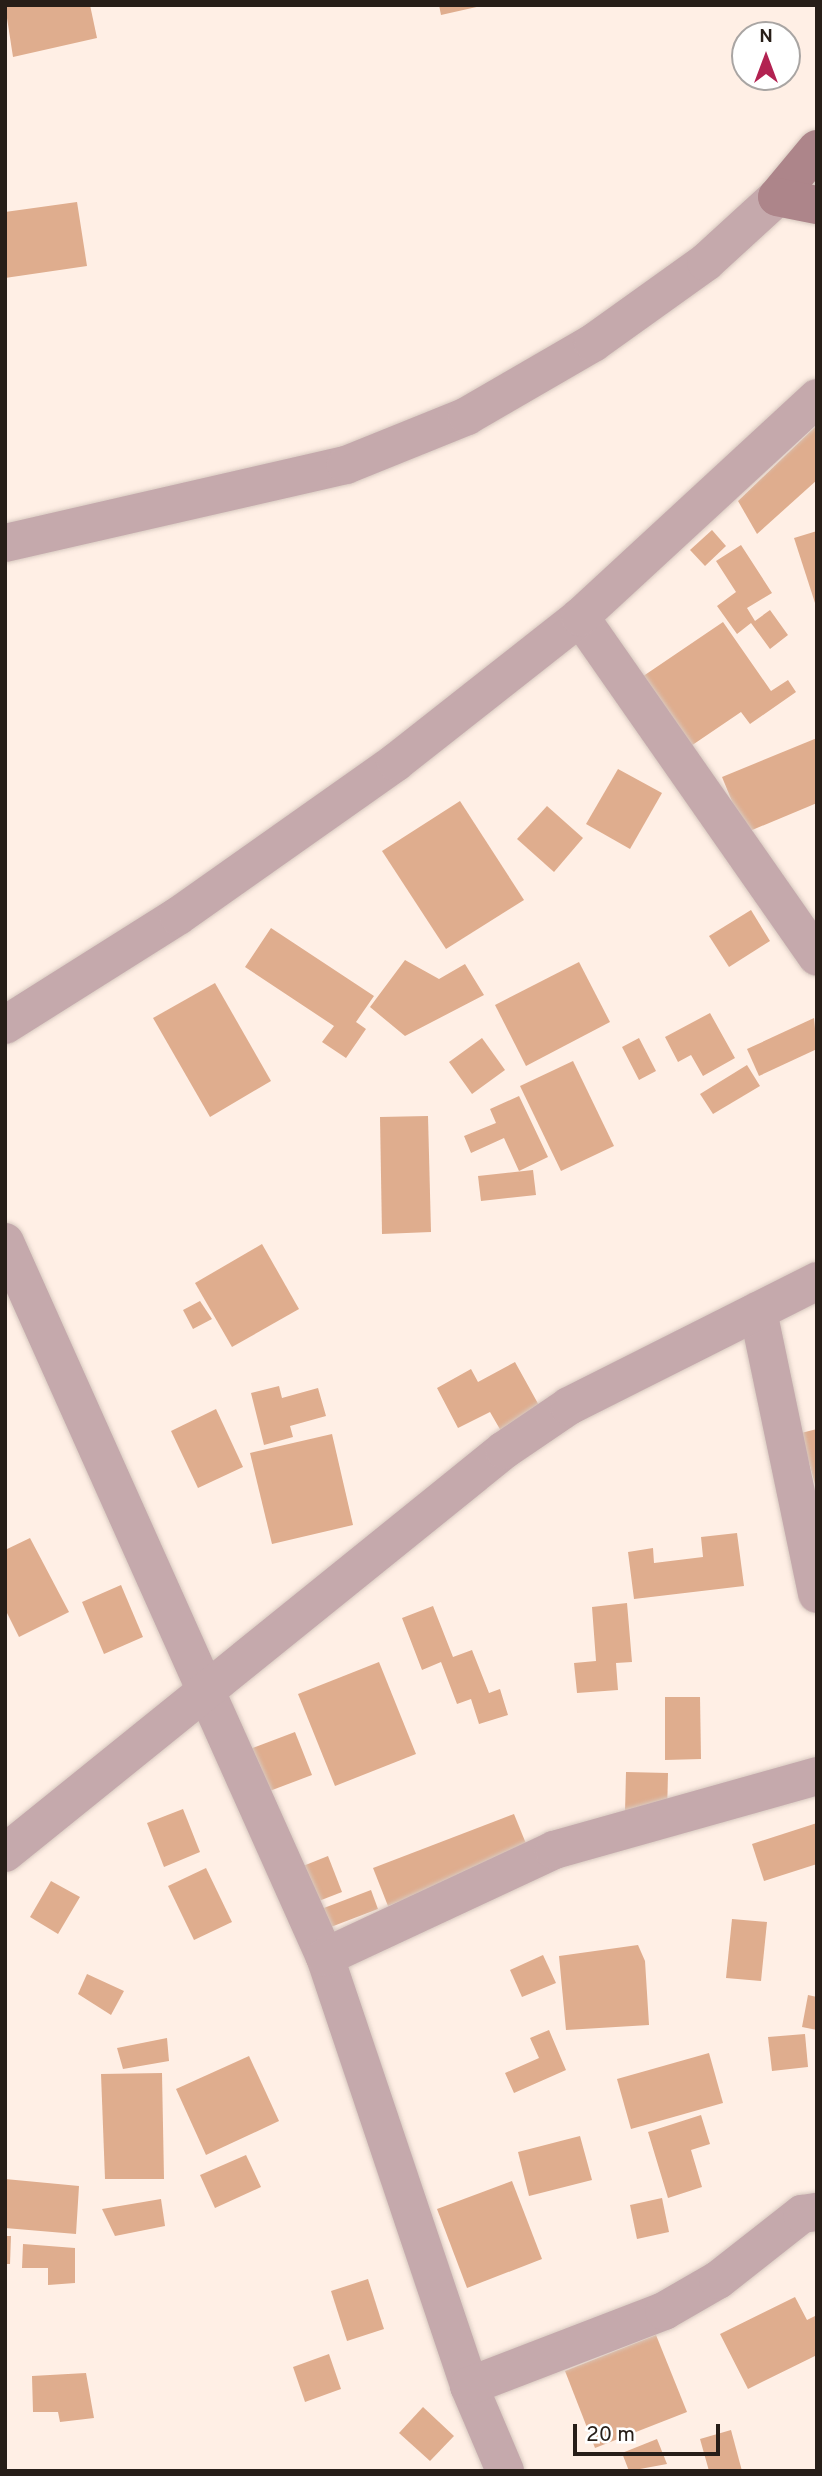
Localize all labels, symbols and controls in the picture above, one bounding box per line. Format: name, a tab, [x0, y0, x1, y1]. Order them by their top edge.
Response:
north arrow	[731, 21, 801, 91]
text: N	[759, 25, 773, 49]
scale bar	[577, 2410, 724, 2454]
text: 20 m	[586, 2422, 635, 2449]

